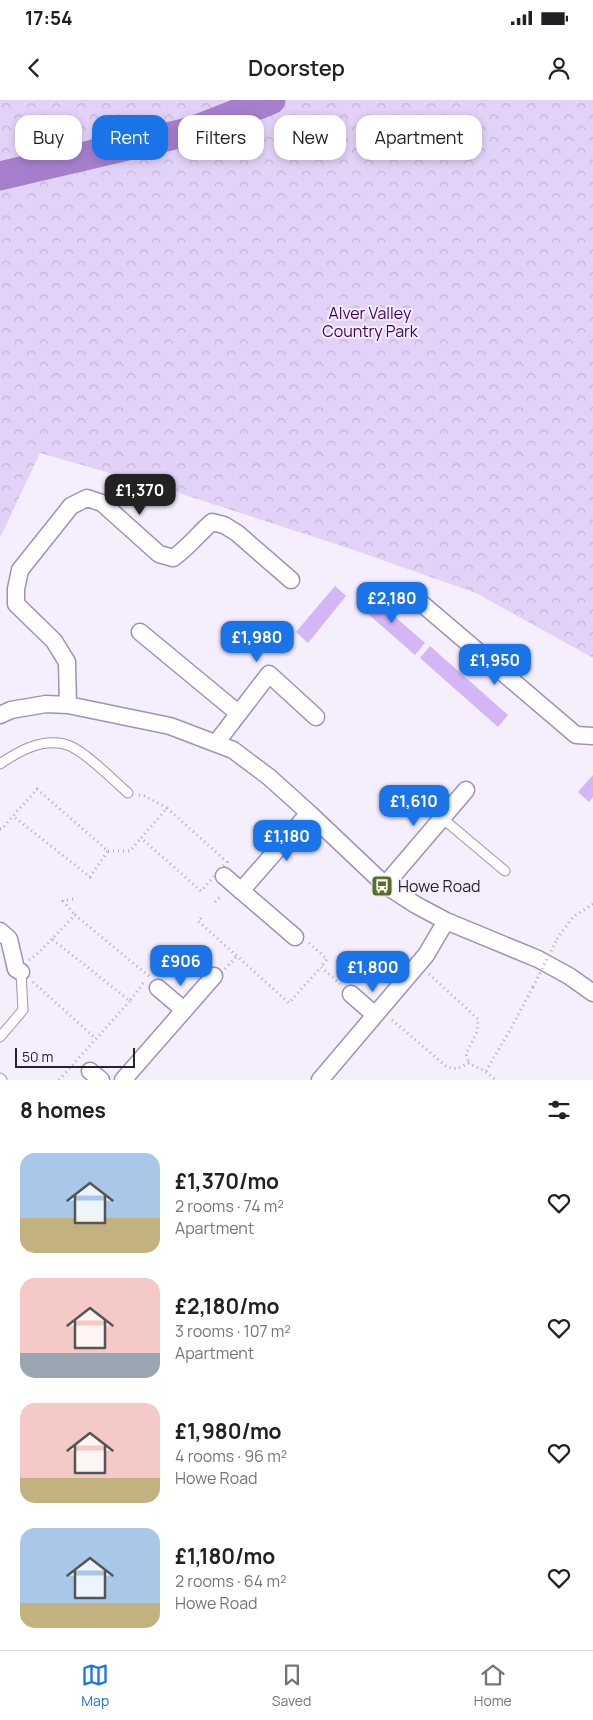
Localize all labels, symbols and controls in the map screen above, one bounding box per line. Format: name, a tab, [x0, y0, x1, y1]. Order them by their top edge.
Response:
text: 17:54	[25, 5, 73, 31]
text: Doorstep	[248, 53, 345, 83]
icon: back	[20, 54, 48, 82]
icon: person	[545, 54, 573, 82]
chip: Buy	[15, 115, 82, 160]
chip: Rent	[92, 115, 168, 160]
chip: Filters	[178, 115, 264, 160]
chip: New	[274, 115, 346, 160]
chip: Apartment	[356, 115, 482, 160]
park label: Alver Valley Country Park	[322, 302, 419, 342]
pin: £1,370	[99, 474, 181, 516]
text: £1,370	[116, 479, 164, 501]
pin: £2,180	[351, 582, 433, 624]
text: £2,180	[368, 587, 416, 609]
pin: £1,980	[216, 620, 298, 663]
text: £1,980	[232, 626, 282, 648]
pin: £1,950	[454, 644, 536, 686]
text: £1,950	[470, 649, 520, 671]
pin: £1,610	[373, 784, 455, 827]
text: £1,610	[390, 790, 438, 812]
pin: £1,180	[246, 820, 328, 862]
text: £1,180	[264, 825, 310, 847]
bus stop icon: Howe Road	[370, 874, 394, 898]
place label: Howe Road	[398, 875, 481, 897]
pin: £906	[151, 944, 211, 987]
text: £906	[161, 950, 201, 972]
pin: £1,800	[332, 950, 414, 993]
text: £1,800	[347, 956, 399, 978]
scale bar	[15, 1045, 135, 1068]
text: 50 m	[22, 1047, 53, 1066]
text: 8 homes	[20, 1096, 106, 1124]
icon: filters	[545, 1096, 573, 1124]
text: £1,370/mo	[175, 1167, 279, 1195]
icon: home	[60, 1173, 120, 1233]
icon: heart	[545, 1189, 573, 1217]
text: 2 rooms · 74 m²	[175, 1195, 284, 1217]
text: Apartment	[175, 1217, 254, 1239]
text: £2,180/mo	[175, 1292, 279, 1320]
icon: home	[60, 1298, 120, 1358]
icon: heart	[545, 1314, 573, 1342]
text: 3 rooms · 107 m²	[175, 1320, 291, 1342]
text: Apartment	[175, 1342, 254, 1364]
text: £1,980/mo	[175, 1417, 282, 1445]
icon: home	[60, 1423, 120, 1483]
icon: heart	[545, 1439, 573, 1467]
text: 4 rooms · 96 m²	[175, 1445, 287, 1467]
text: Howe Road	[175, 1467, 258, 1489]
text: £1,180/mo	[175, 1542, 275, 1570]
icon: home	[60, 1548, 120, 1608]
icon: heart	[545, 1564, 573, 1592]
text: 2 rooms · 64 m²	[175, 1570, 286, 1592]
text: Howe Road	[175, 1592, 258, 1614]
tab: Map	[81, 1661, 109, 1710]
tab: Saved	[272, 1661, 311, 1710]
tab: Home	[474, 1661, 512, 1710]

